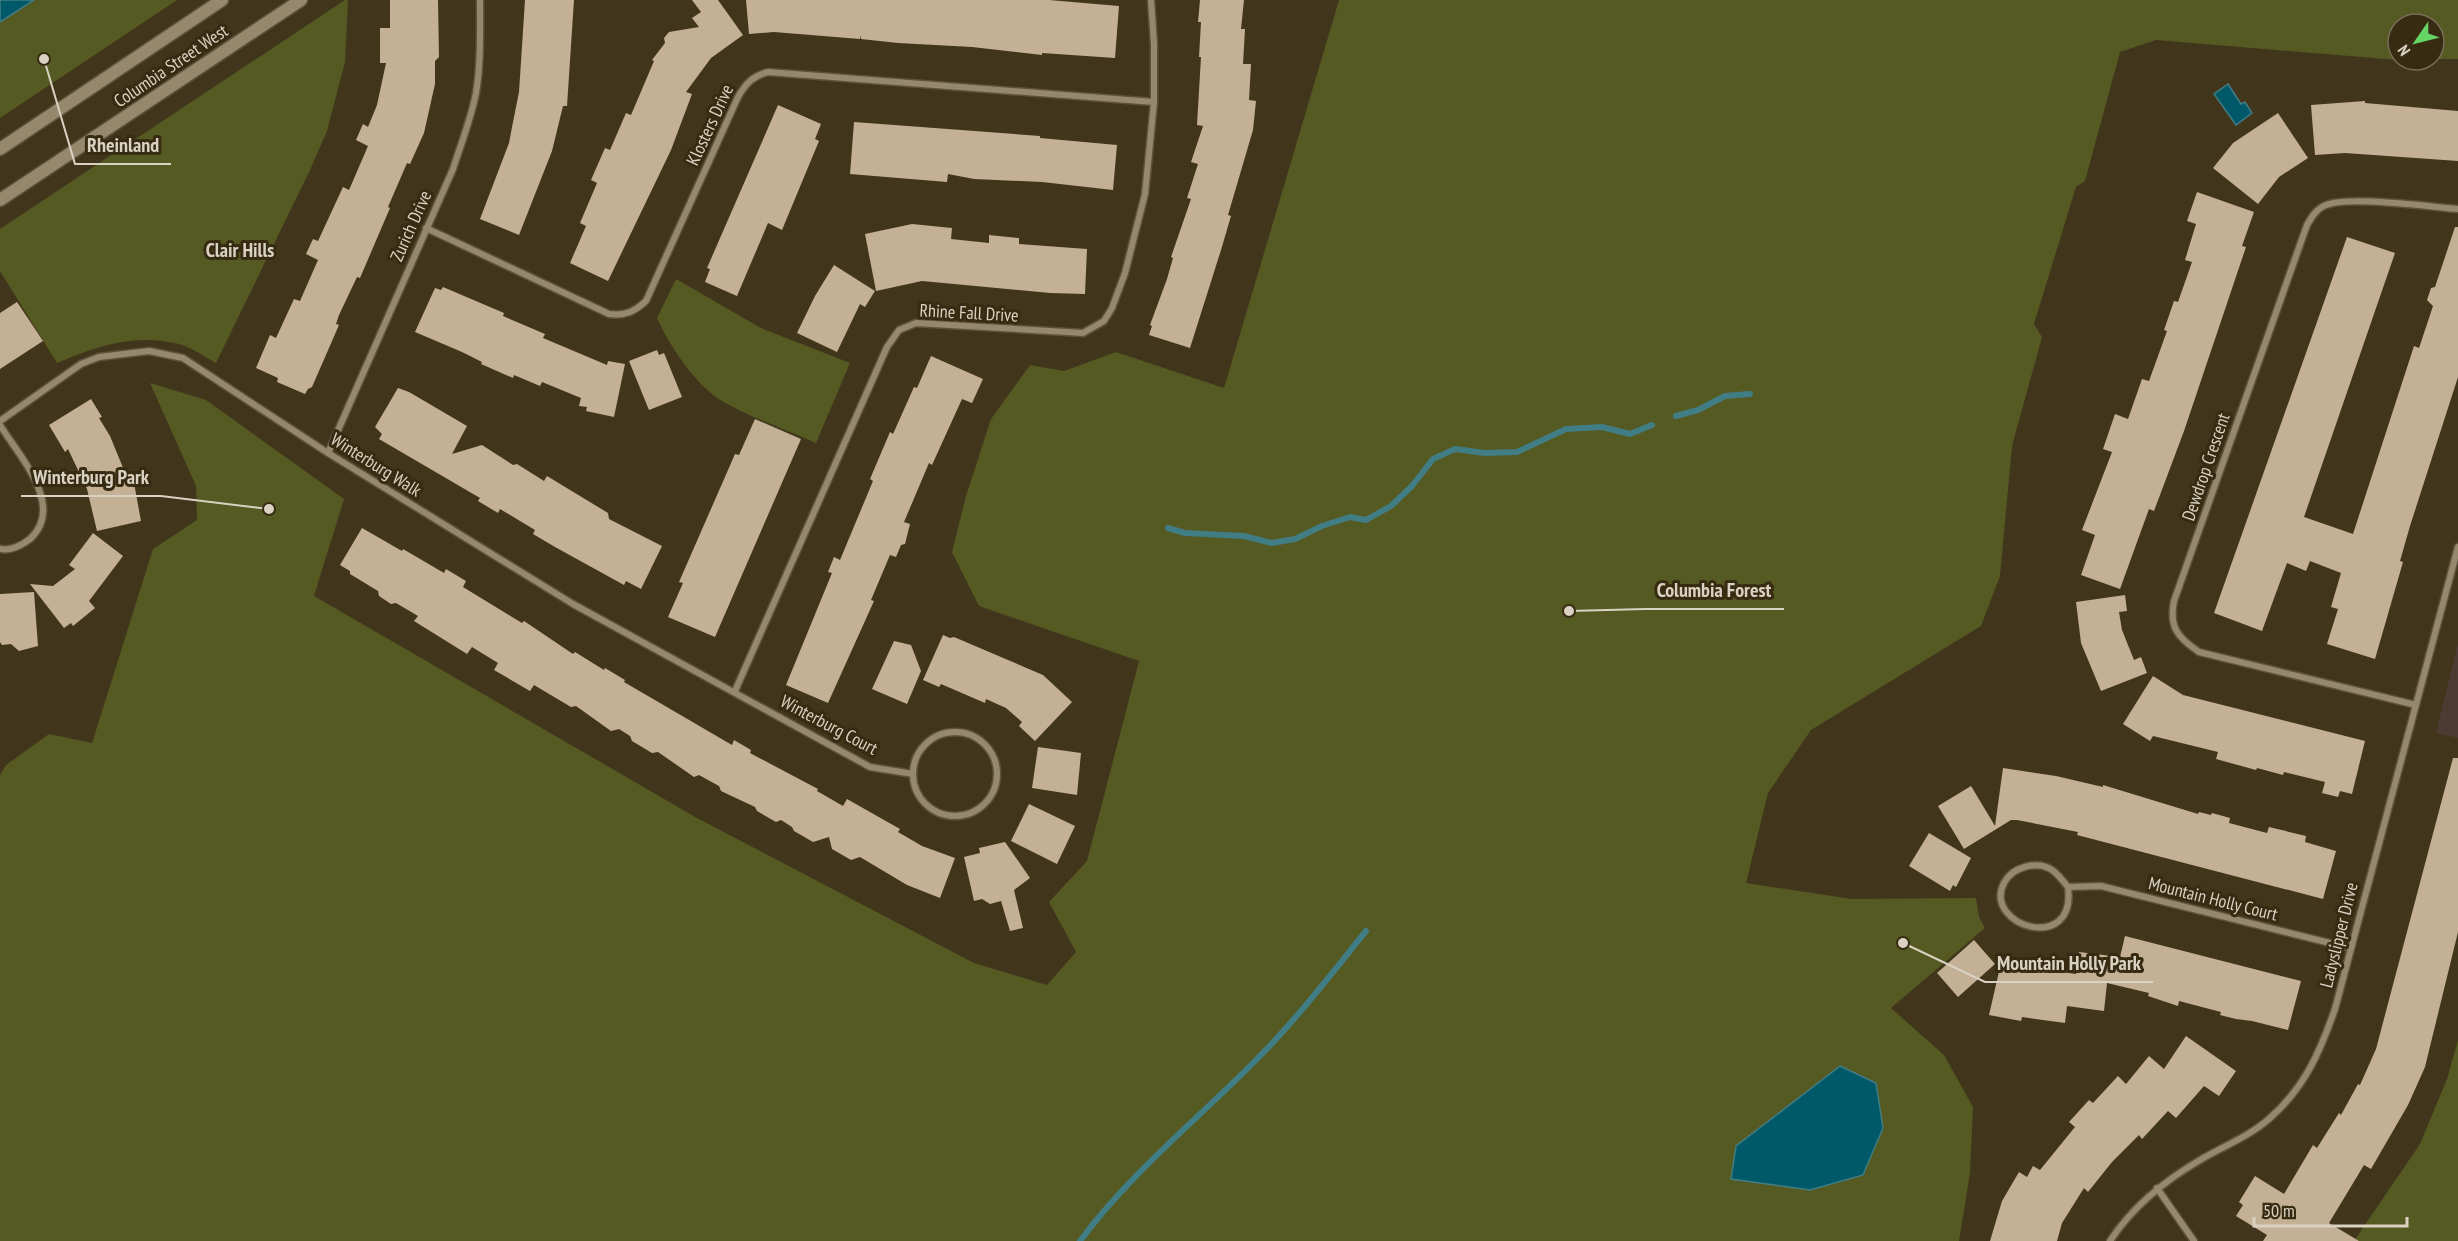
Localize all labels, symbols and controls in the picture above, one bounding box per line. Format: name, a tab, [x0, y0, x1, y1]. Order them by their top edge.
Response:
north arrow	[2386, 12, 2446, 72]
street label: Columbia Street West	[109, 19, 232, 112]
text: N	[2393, 41, 2414, 60]
street label: Klosters Drive	[681, 81, 738, 169]
callout: Rheinland	[75, 126, 171, 164]
text: Rheinland	[87, 132, 159, 158]
street label: Zurich Drive	[385, 187, 436, 265]
district label: Clair Hills	[206, 237, 274, 263]
street label: Rhine Fall Drive	[919, 298, 1019, 327]
street label: Dewdrop Crescent	[2176, 410, 2235, 524]
street label: Winterburg Walk	[327, 428, 426, 502]
callout: Winterburg Park	[21, 458, 161, 496]
text: Winterburg Park	[32, 464, 150, 490]
callout: Columbia Forest	[1645, 571, 1784, 609]
text: Columbia Forest	[1657, 577, 1772, 603]
street label: Winterburg Court	[777, 689, 882, 760]
street label: Mountain Holly Court	[2146, 871, 2280, 926]
street label: Ladyslipper Drive	[2314, 880, 2363, 990]
callout: Mountain Holly Park	[1985, 944, 2153, 982]
text: Mountain Holly Park	[1997, 950, 2142, 976]
scale bar	[2254, 1190, 2407, 1228]
text: 50 m	[2263, 1199, 2295, 1222]

